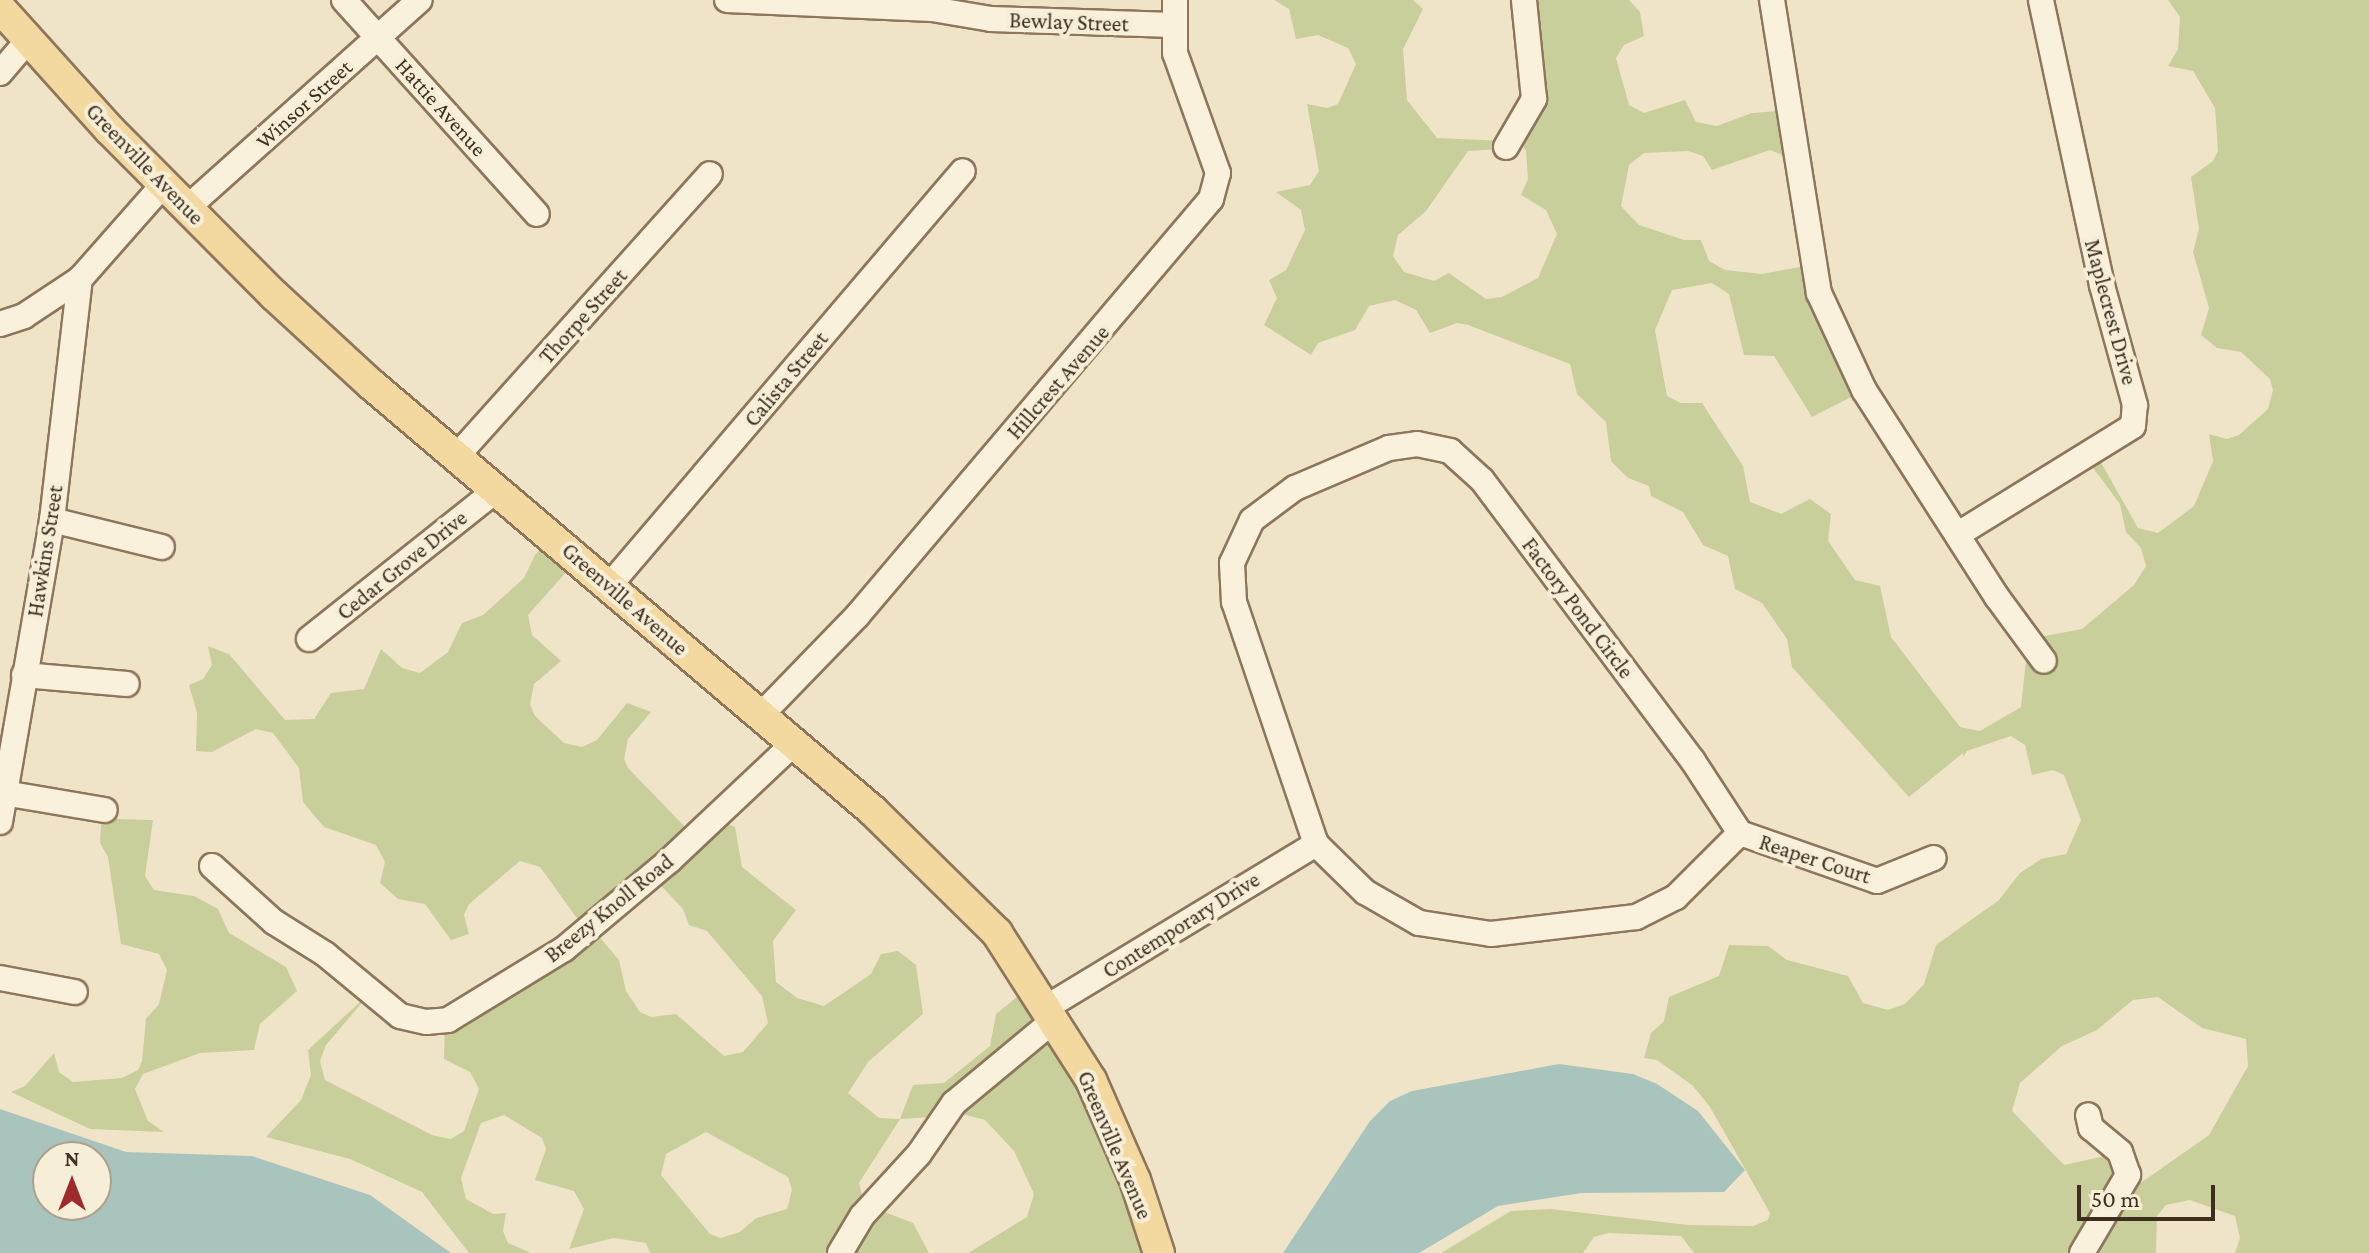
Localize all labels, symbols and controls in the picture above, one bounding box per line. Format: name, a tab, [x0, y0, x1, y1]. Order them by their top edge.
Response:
street label: Bewlay Street	[1009, 7, 1129, 37]
street label: Hattie Avenue	[390, 52, 492, 162]
street label: Winsor Street	[250, 54, 358, 154]
street label: Greenville Avenue	[80, 98, 210, 230]
street label: Maplecrest Drive	[2079, 236, 2143, 388]
street label: Thorpe Street	[533, 263, 633, 369]
street label: Hillcrest Avenue	[1001, 319, 1115, 445]
street label: Calista Street	[739, 326, 833, 432]
street label: Hawkins Street	[22, 483, 68, 619]
street label: Cedar Grove Drive	[332, 504, 472, 626]
street label: Factory Pond Circle	[1516, 532, 1640, 684]
street label: Greenville Avenue	[557, 537, 693, 661]
street label: Reaper Court	[1756, 829, 1874, 889]
street label: Breezy Knoll Road	[539, 848, 679, 968]
street label: Contemporary Drive	[1098, 866, 1264, 984]
street label: Greenville Avenue	[1072, 1067, 1158, 1223]
north arrow	[32, 1141, 112, 1221]
text: N	[65, 1146, 80, 1171]
scale bar	[2081, 1169, 2219, 1219]
text: 50 m	[2091, 1185, 2140, 1212]

